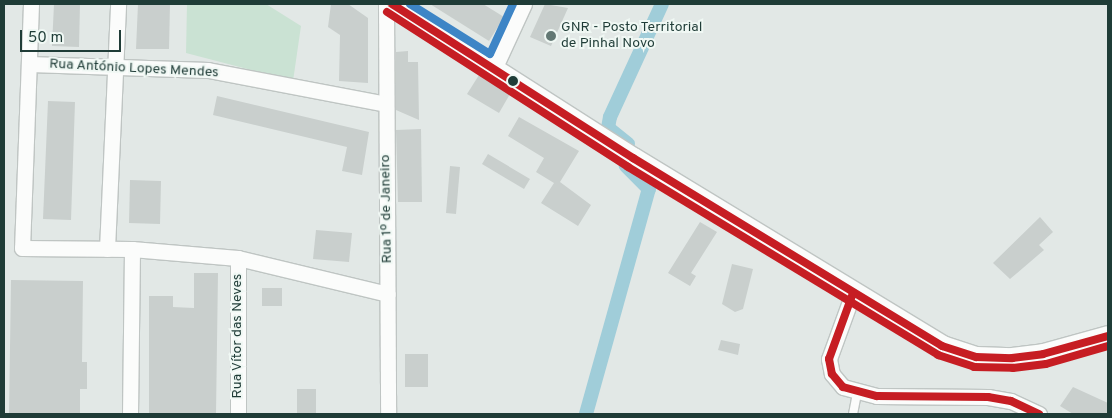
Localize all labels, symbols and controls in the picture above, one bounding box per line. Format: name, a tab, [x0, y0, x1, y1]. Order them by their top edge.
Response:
scale bar	[22, 20, 124, 52]
place label: GNR - Posto Territorial de Pinhal Novo	[561, 20, 703, 52]
text: 50 m	[28, 29, 63, 48]
marker: GNR - Posto Territorial de Pinhal Novo	[545, 30, 557, 42]
street label: Rua António Lopes Mendes	[49, 56, 219, 82]
unlabelled marker	[508, 76, 518, 86]
street label: Rua 1º de Janeiro	[378, 154, 396, 264]
street label: Rua Vítor das Neves	[230, 273, 246, 399]

